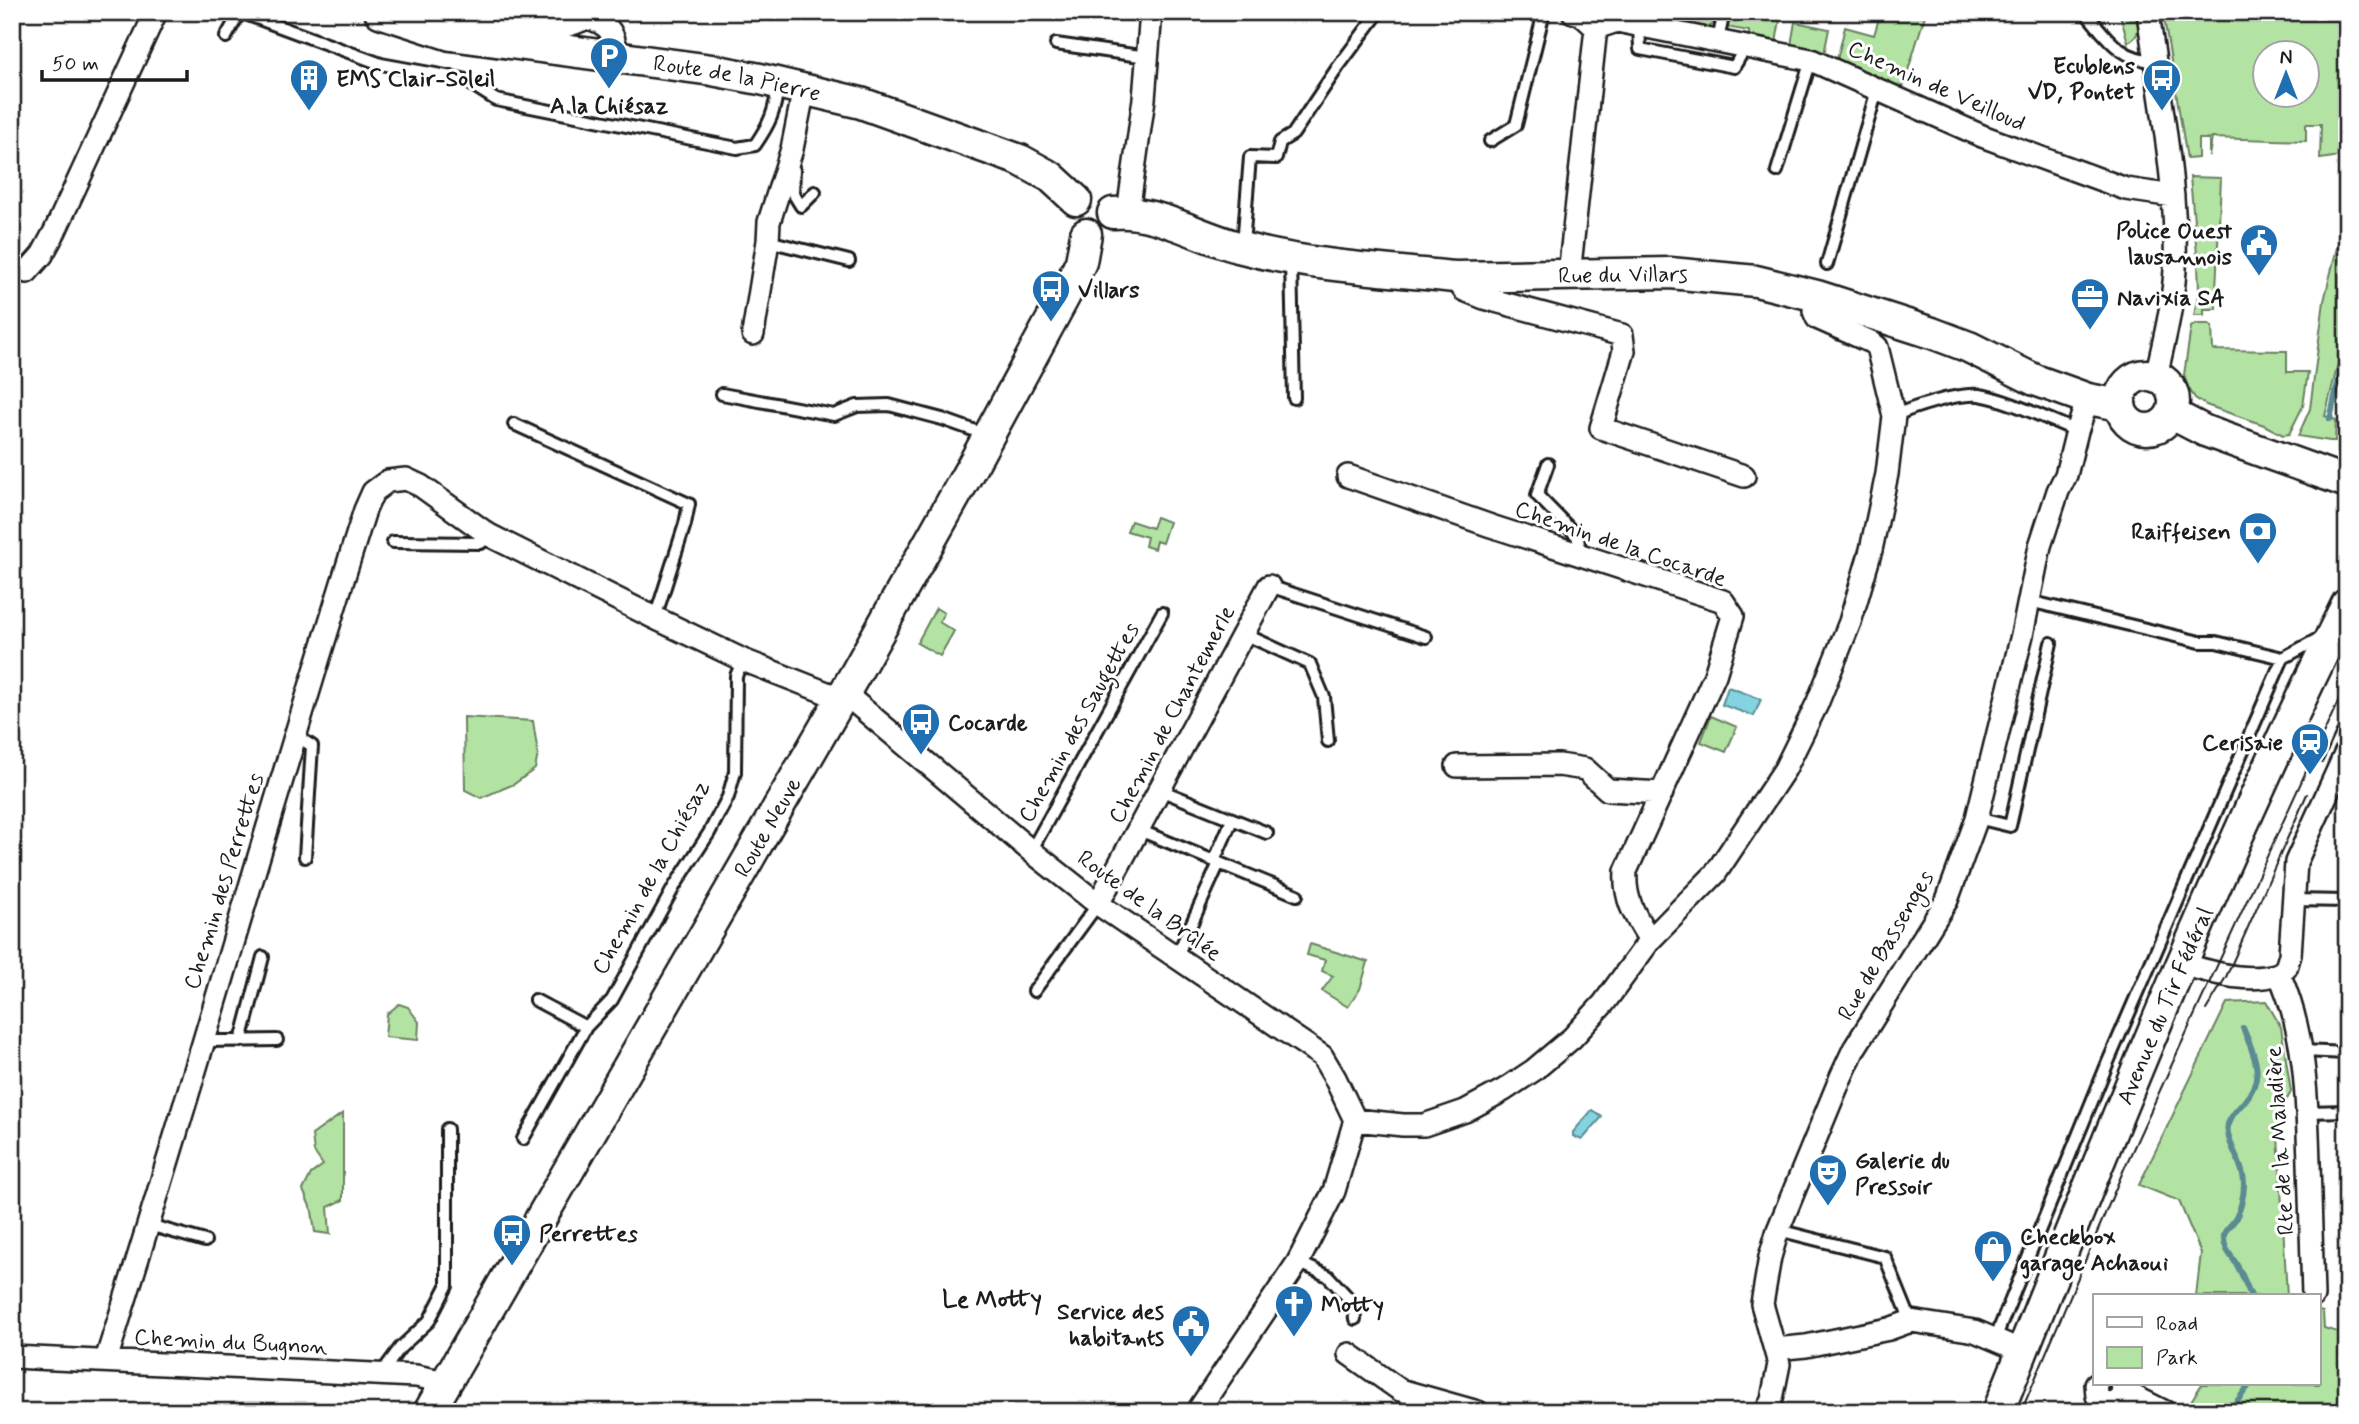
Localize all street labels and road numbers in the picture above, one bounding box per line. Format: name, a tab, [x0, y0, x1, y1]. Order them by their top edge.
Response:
street label: Chemin de Veilloud	[1843, 34, 2030, 139]
street label: Route de la Pierre	[651, 49, 823, 110]
street label: Rue du Villars	[1558, 260, 1689, 292]
street label: Chemin de la Cocarde	[1511, 495, 1730, 595]
street label: Chemin de Chantemerle	[1103, 601, 1243, 829]
street label: Chemin des Saugettes	[1012, 618, 1149, 829]
street label: Chemin des Perrettes	[178, 770, 272, 993]
street label: Route Neuve	[728, 772, 810, 883]
street label: Chemin de la Chiésaz	[586, 775, 718, 980]
street label: Route de la Brûlée	[1071, 844, 1227, 969]
street label: Rue de Bassenges	[1832, 866, 1944, 1027]
street label: Avenue du Tir Fédéral	[2111, 903, 2221, 1110]
street label: Rte de la Maladière	[2259, 1045, 2303, 1236]
street label: Chemin du Bugnon	[133, 1323, 328, 1363]

